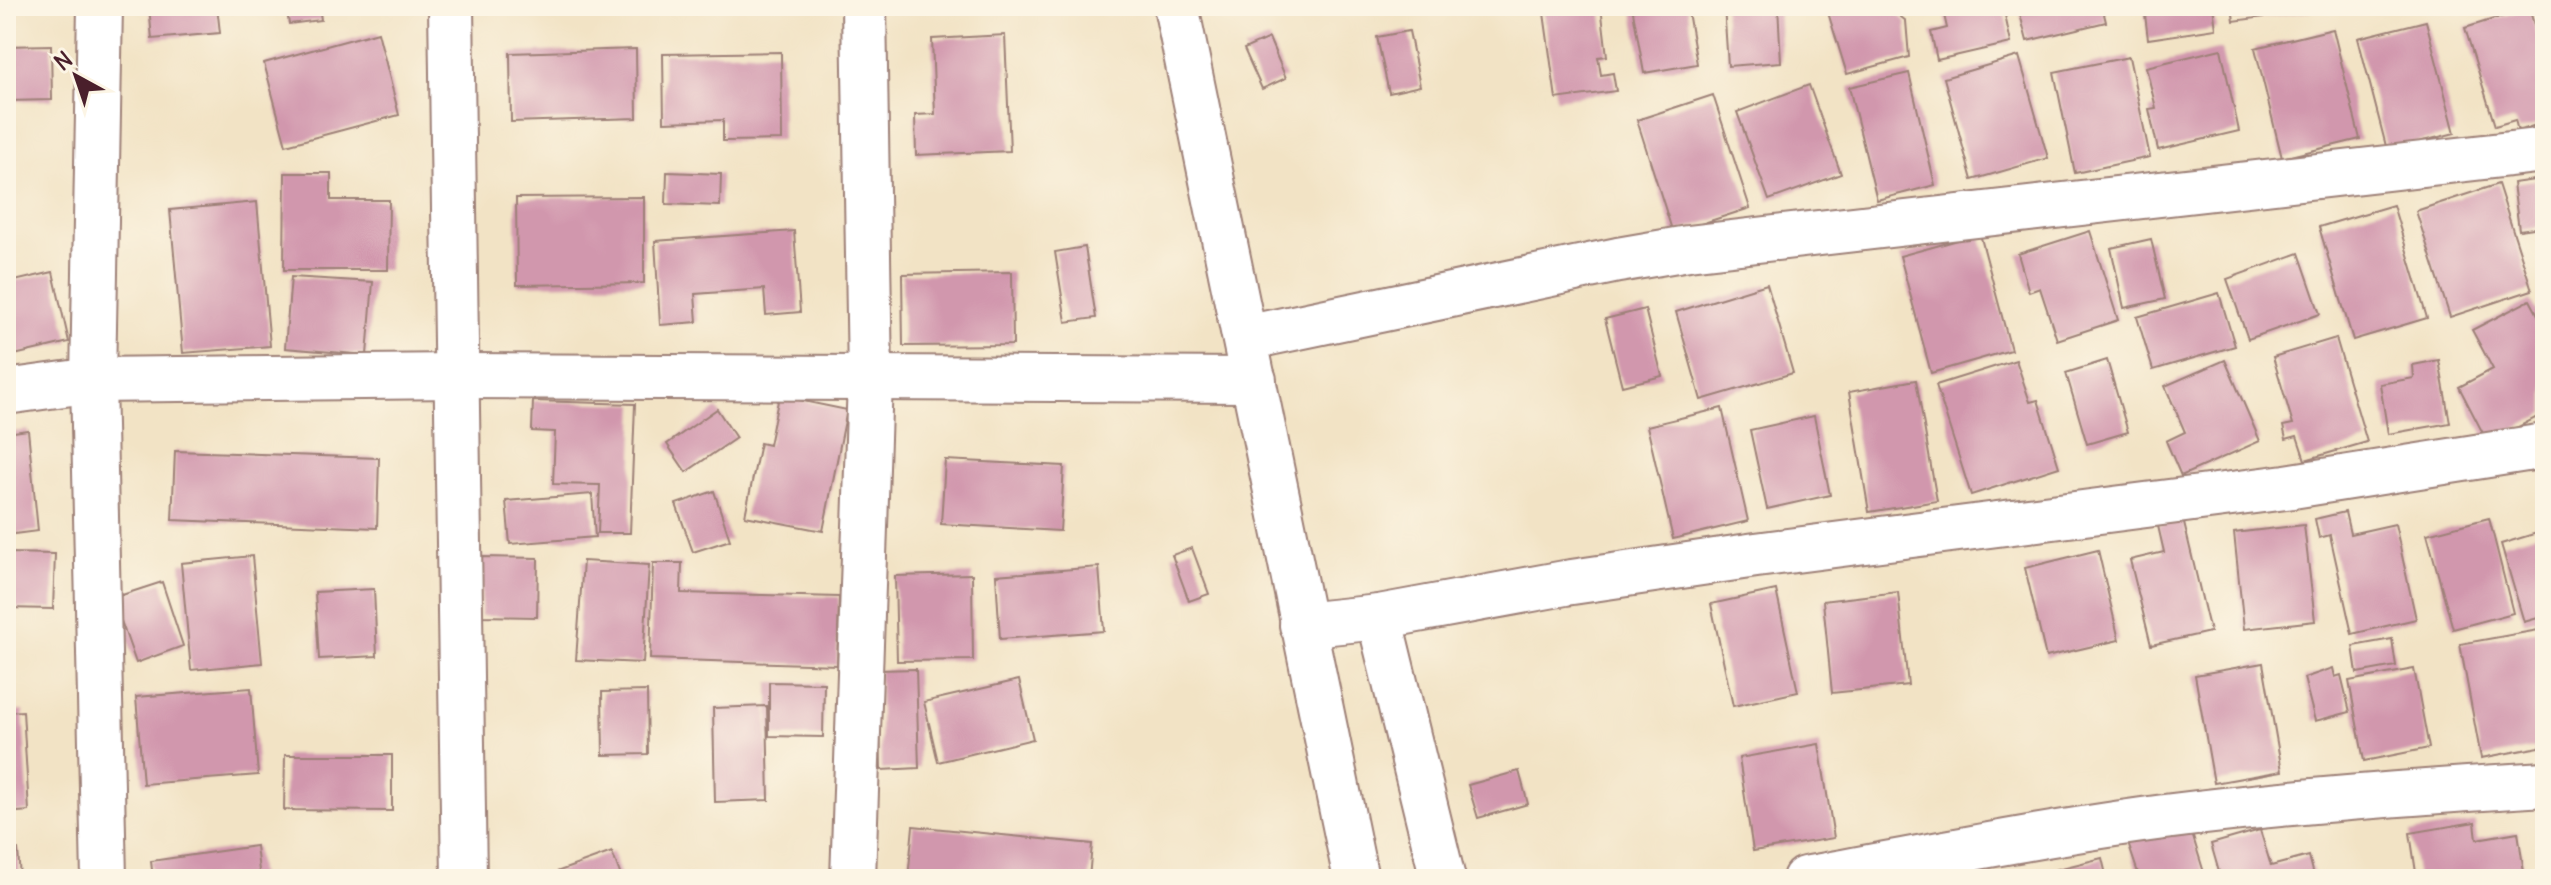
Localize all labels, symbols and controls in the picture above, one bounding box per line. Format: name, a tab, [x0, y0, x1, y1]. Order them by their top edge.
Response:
north arrow	[36, 36, 116, 116]
text: N	[48, 45, 78, 76]

